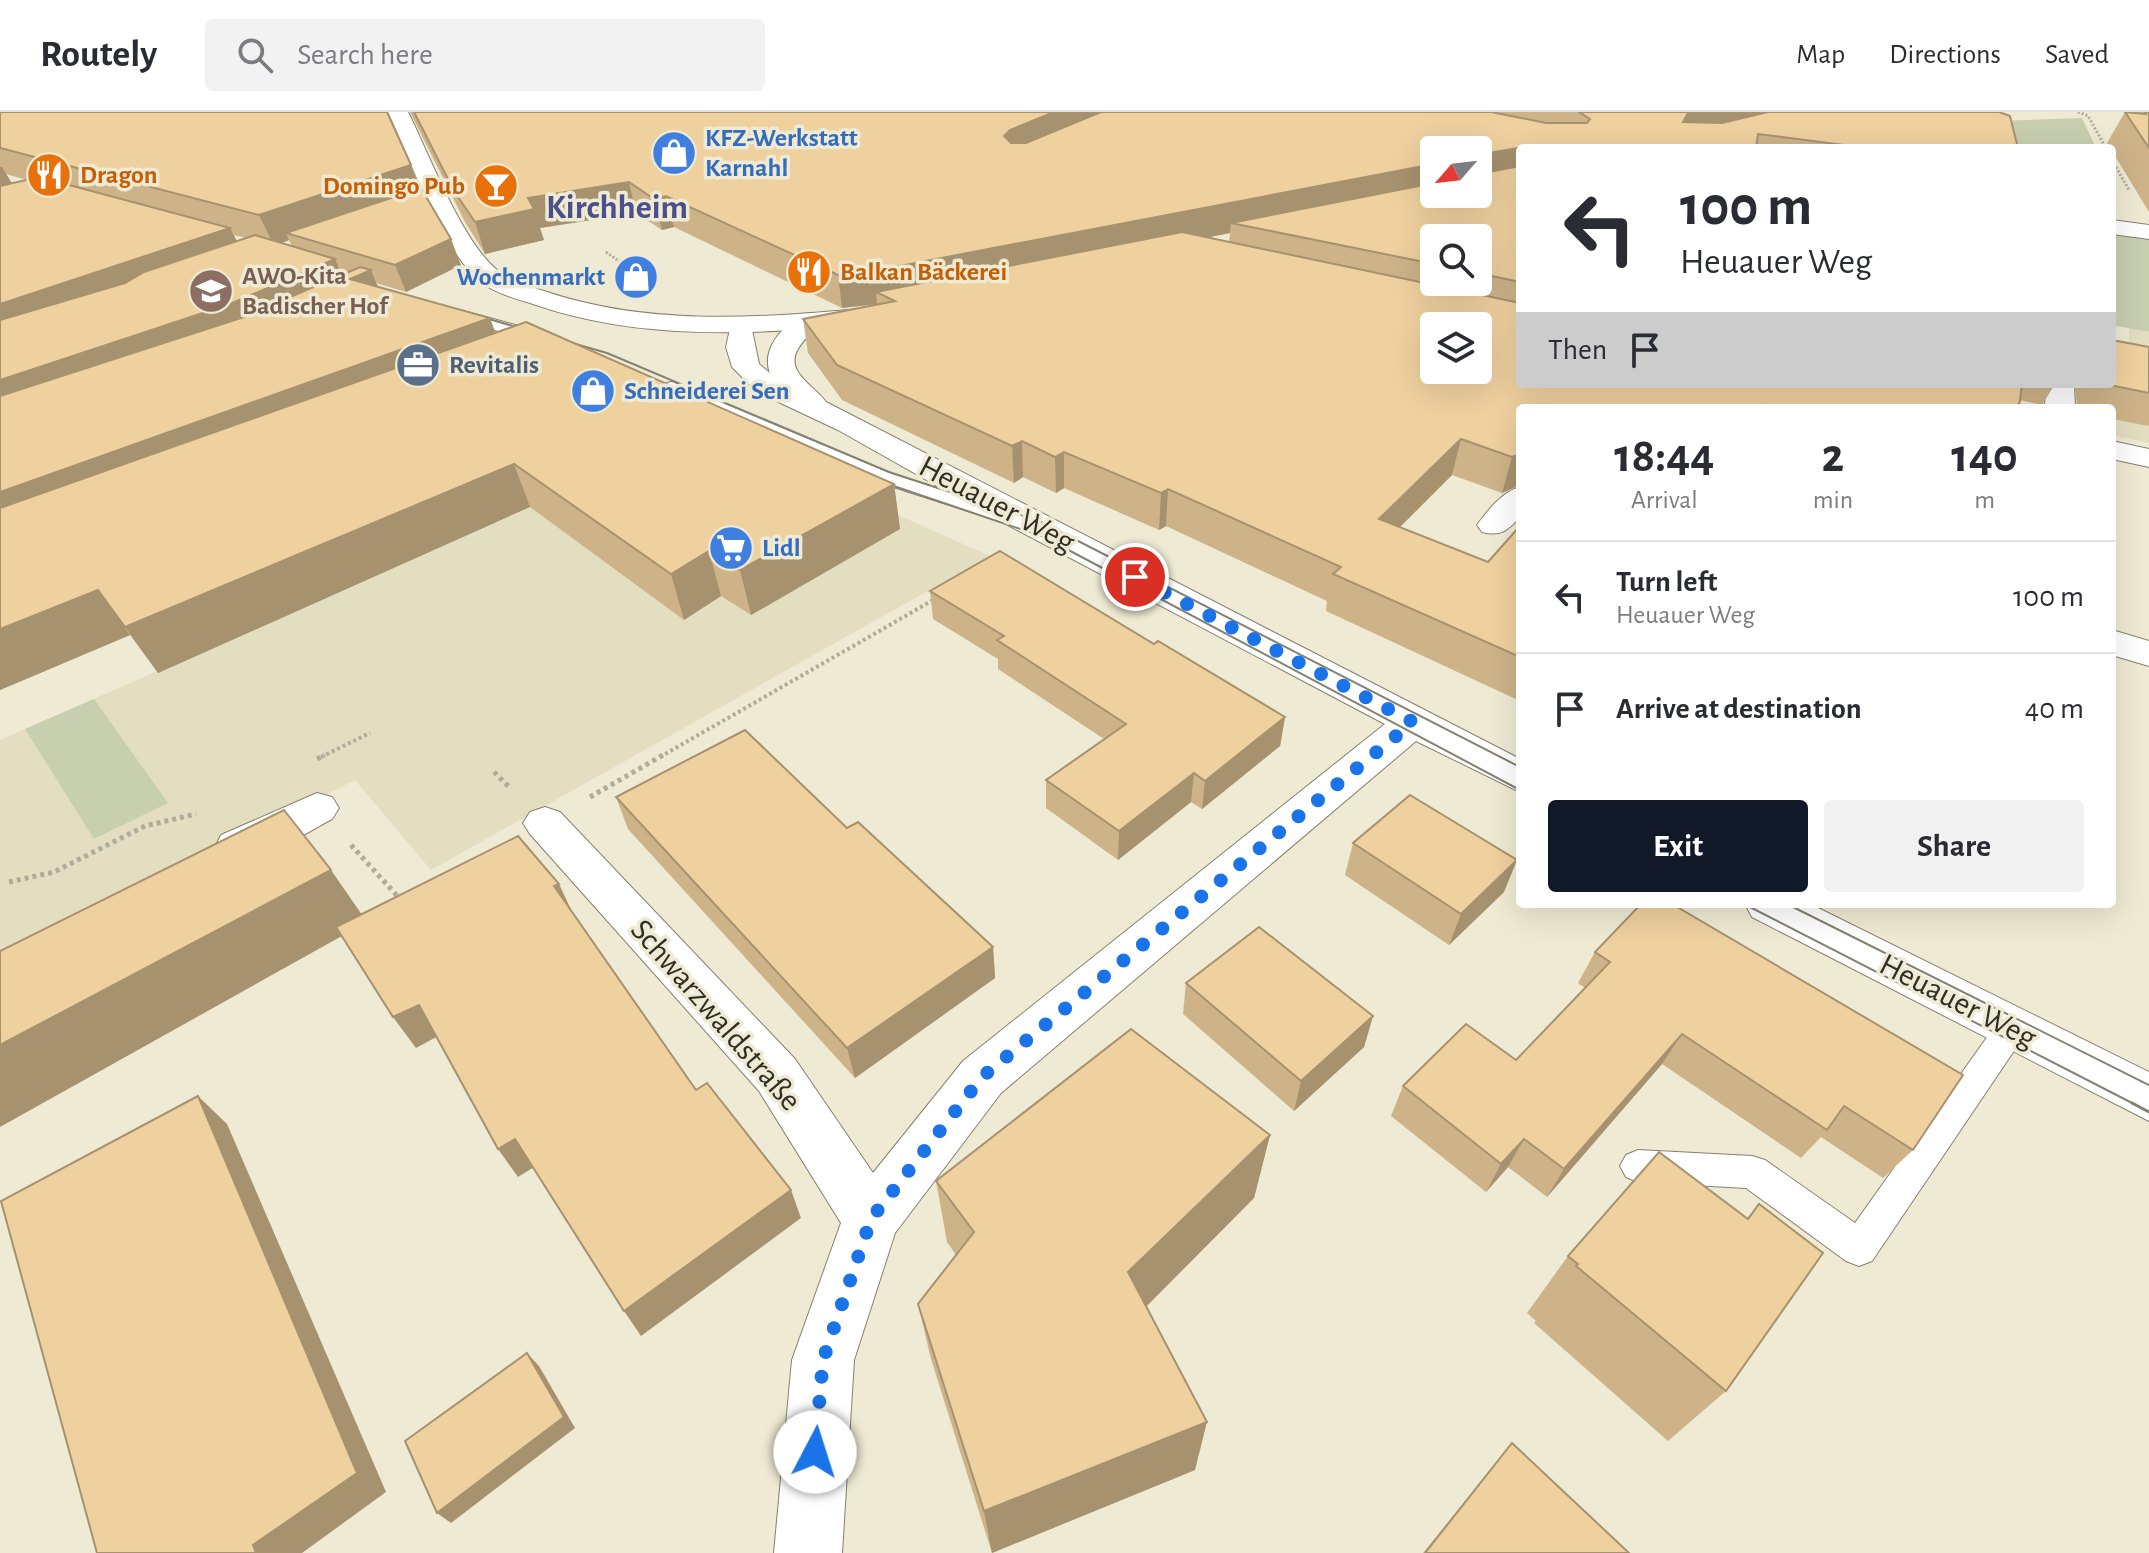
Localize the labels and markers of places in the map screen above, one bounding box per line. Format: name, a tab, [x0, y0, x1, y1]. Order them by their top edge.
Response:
place label: KFZ-Werkstatt Karnahl	[705, 125, 858, 181]
shop icon: KFZ-Werkstatt Karnahl	[650, 129, 698, 177]
restaurant icon: Dragon	[25, 151, 73, 199]
place label: Dragon	[80, 162, 158, 188]
bar icon: Domingo Pub	[472, 162, 520, 210]
place label: Domingo Pub	[323, 173, 465, 199]
restaurant icon: Balkan Bäckerei	[785, 248, 833, 296]
shop icon: Wochenmarkt	[612, 253, 660, 301]
place label: Balkan Bäckerei	[840, 259, 1007, 285]
place label: AWO-Kita Badischer Hof	[242, 263, 390, 319]
place label: Wochenmarkt	[456, 264, 605, 290]
school or university icon: AWO-Kita Badischer Hof	[187, 267, 235, 315]
office icon: Revitalis	[394, 341, 442, 389]
place label: Revitalis	[449, 352, 539, 378]
shop icon: Schneiderei Sen	[569, 367, 617, 415]
place label: Schneiderei Sen	[624, 378, 790, 404]
supermarket icon: Lidl	[707, 524, 755, 572]
place label: Lidl	[762, 535, 801, 561]
pin	[1101, 543, 1169, 611]

